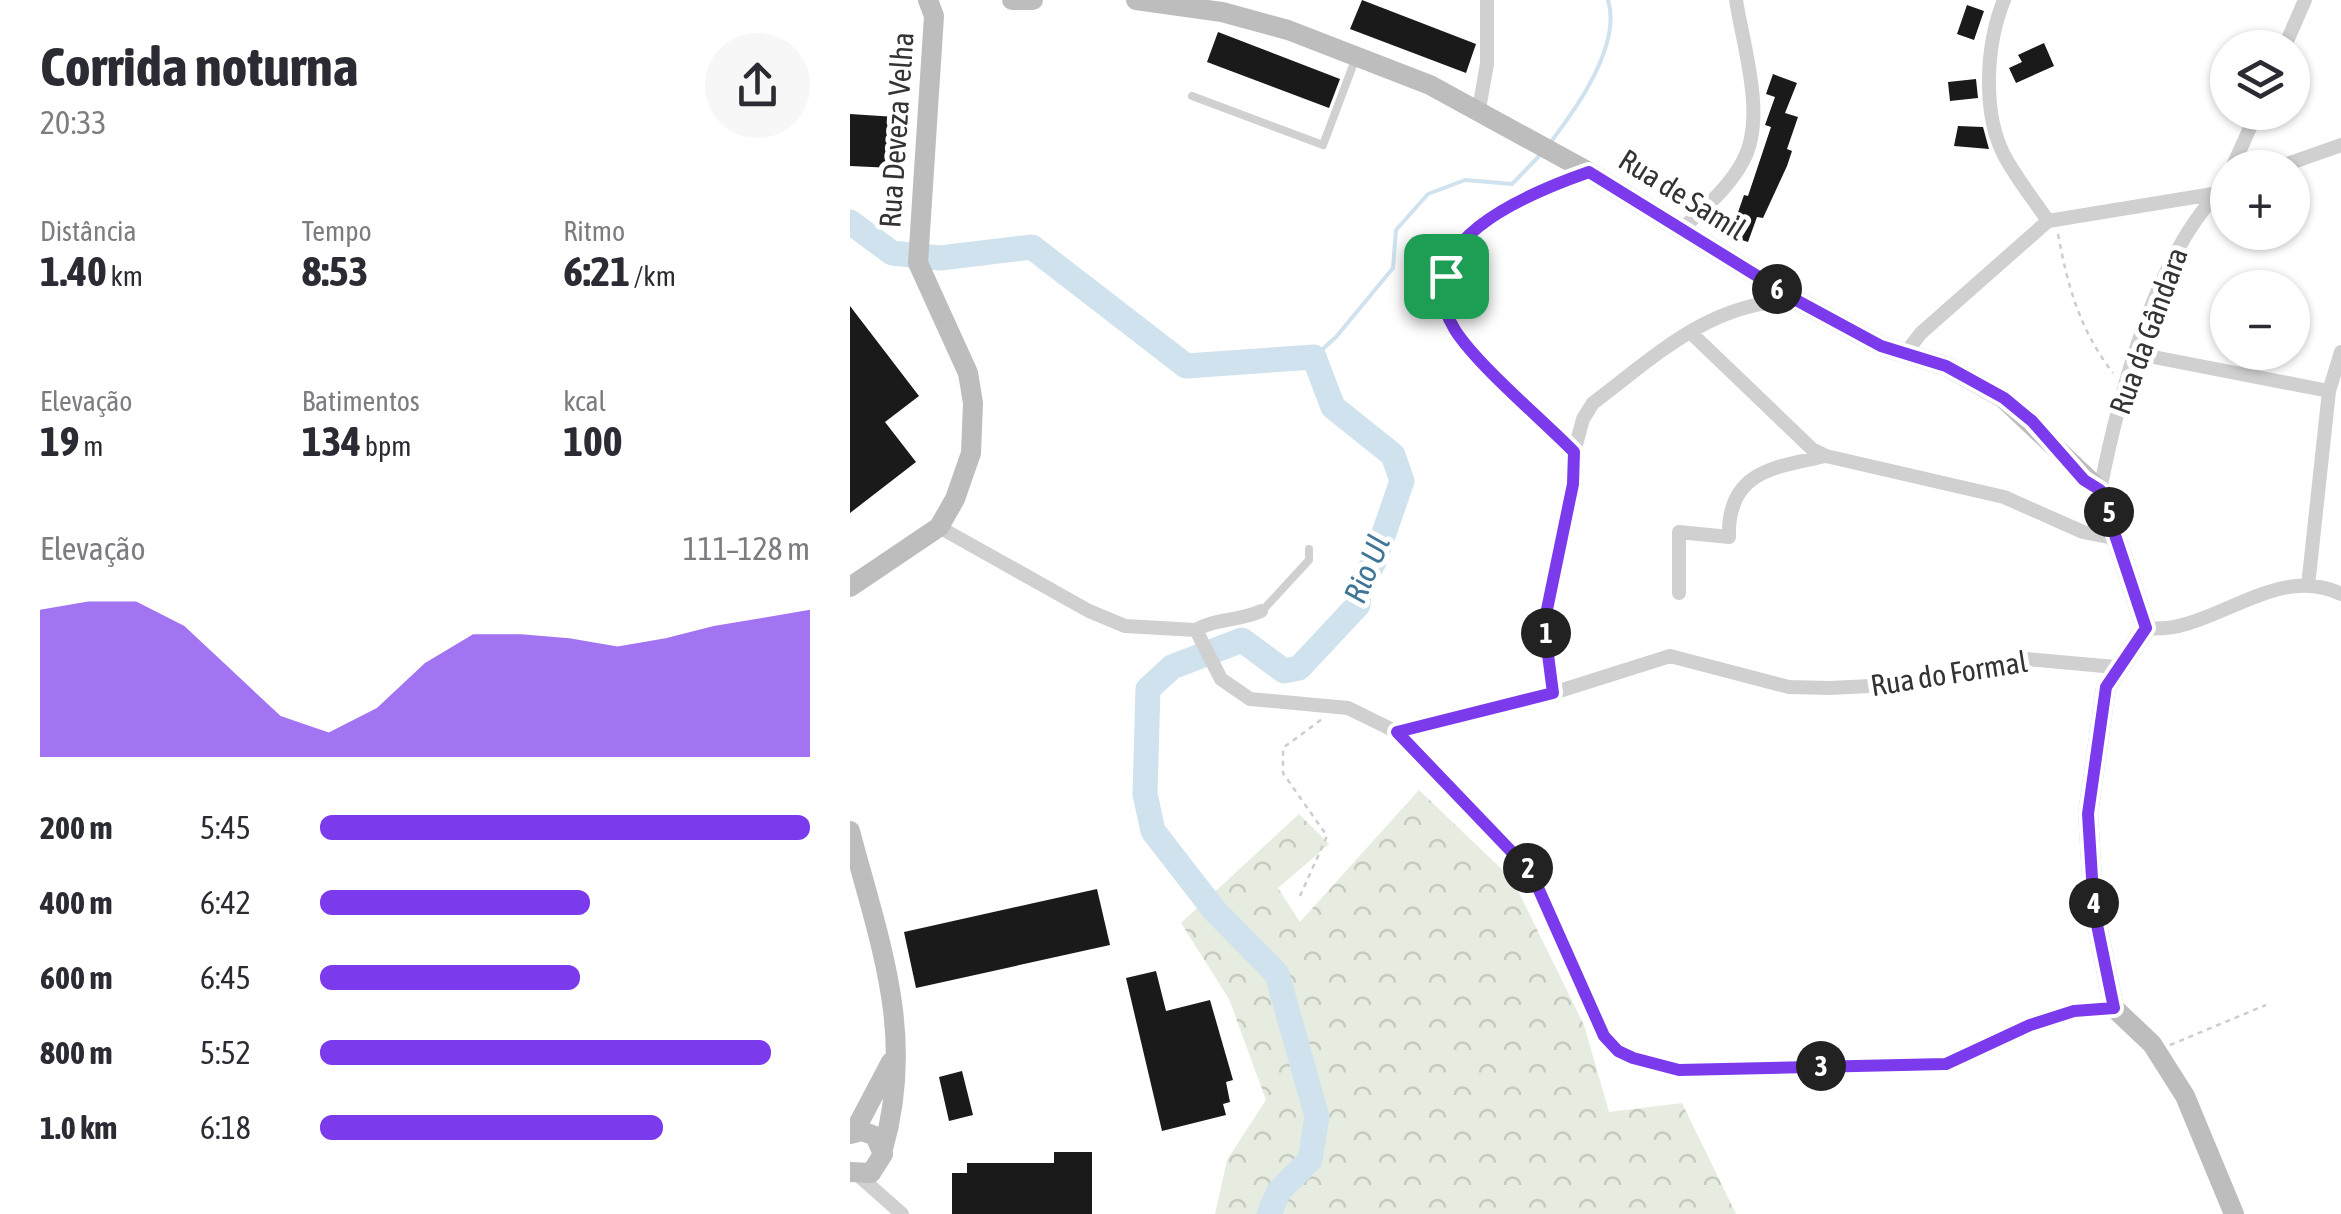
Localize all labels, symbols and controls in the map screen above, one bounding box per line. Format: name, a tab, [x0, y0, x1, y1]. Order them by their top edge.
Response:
map controls	[2210, 30, 2310, 370]
button: layers	[2210, 30, 2310, 130]
street label: Rua Deveza Velha	[872, 31, 920, 229]
button: share	[705, 33, 810, 138]
text: Corrida noturna	[40, 35, 358, 98]
text: 20:33	[40, 104, 107, 141]
street label: Rua de Samil	[1613, 142, 1752, 246]
button: +	[2210, 150, 2310, 250]
text: Distância	[40, 215, 137, 247]
text: Tempo	[302, 215, 372, 247]
text: Ritmo	[563, 215, 625, 247]
pin	[1404, 234, 1489, 319]
street label: Rua da Gândara	[2102, 243, 2194, 419]
text: 1.40	[40, 247, 107, 295]
text: 8:53	[302, 247, 368, 295]
text: 6:21	[563, 247, 630, 295]
icon: arrive	[1419, 249, 1474, 304]
text: km	[107, 260, 143, 292]
text: /km	[630, 260, 676, 292]
pin: 6	[1752, 264, 1802, 314]
button: −	[2210, 270, 2310, 370]
text: 6	[1770, 273, 1784, 305]
text: Elevação	[40, 385, 132, 417]
text: Batimentos	[302, 385, 420, 417]
text: kcal	[563, 385, 606, 417]
text: 19	[40, 417, 79, 465]
text: 134	[302, 417, 361, 465]
text: 100	[563, 417, 623, 465]
text: m	[79, 430, 103, 462]
text: bpm	[361, 430, 411, 462]
pin: 5	[2084, 487, 2134, 537]
text: 5	[2102, 496, 2116, 528]
water label: Rio Ul	[1336, 529, 1397, 608]
text: Elevação	[40, 530, 146, 567]
text: 111–128 m	[683, 530, 810, 567]
pin: 1	[1521, 608, 1571, 658]
text: 1	[1539, 617, 1553, 649]
street label: Rua do Formal	[1868, 644, 2030, 702]
text: 200 m	[40, 809, 113, 846]
text: 5:45	[200, 809, 251, 846]
pin: 2	[1503, 843, 1553, 893]
text: 2	[1521, 852, 1535, 884]
pin: 4	[2069, 878, 2119, 928]
text: 400 m	[40, 884, 113, 921]
text: 6:42	[200, 884, 251, 921]
text: 4	[2087, 887, 2101, 919]
text: 600 m	[40, 959, 113, 996]
text: 6:45	[200, 959, 251, 996]
text: 800 m	[40, 1034, 113, 1071]
text: 5:52	[200, 1034, 251, 1071]
pin: 3	[1796, 1041, 1846, 1091]
text: 3	[1814, 1050, 1828, 1082]
text: 1.0 km	[40, 1109, 117, 1146]
text: 6:18	[200, 1109, 251, 1146]

